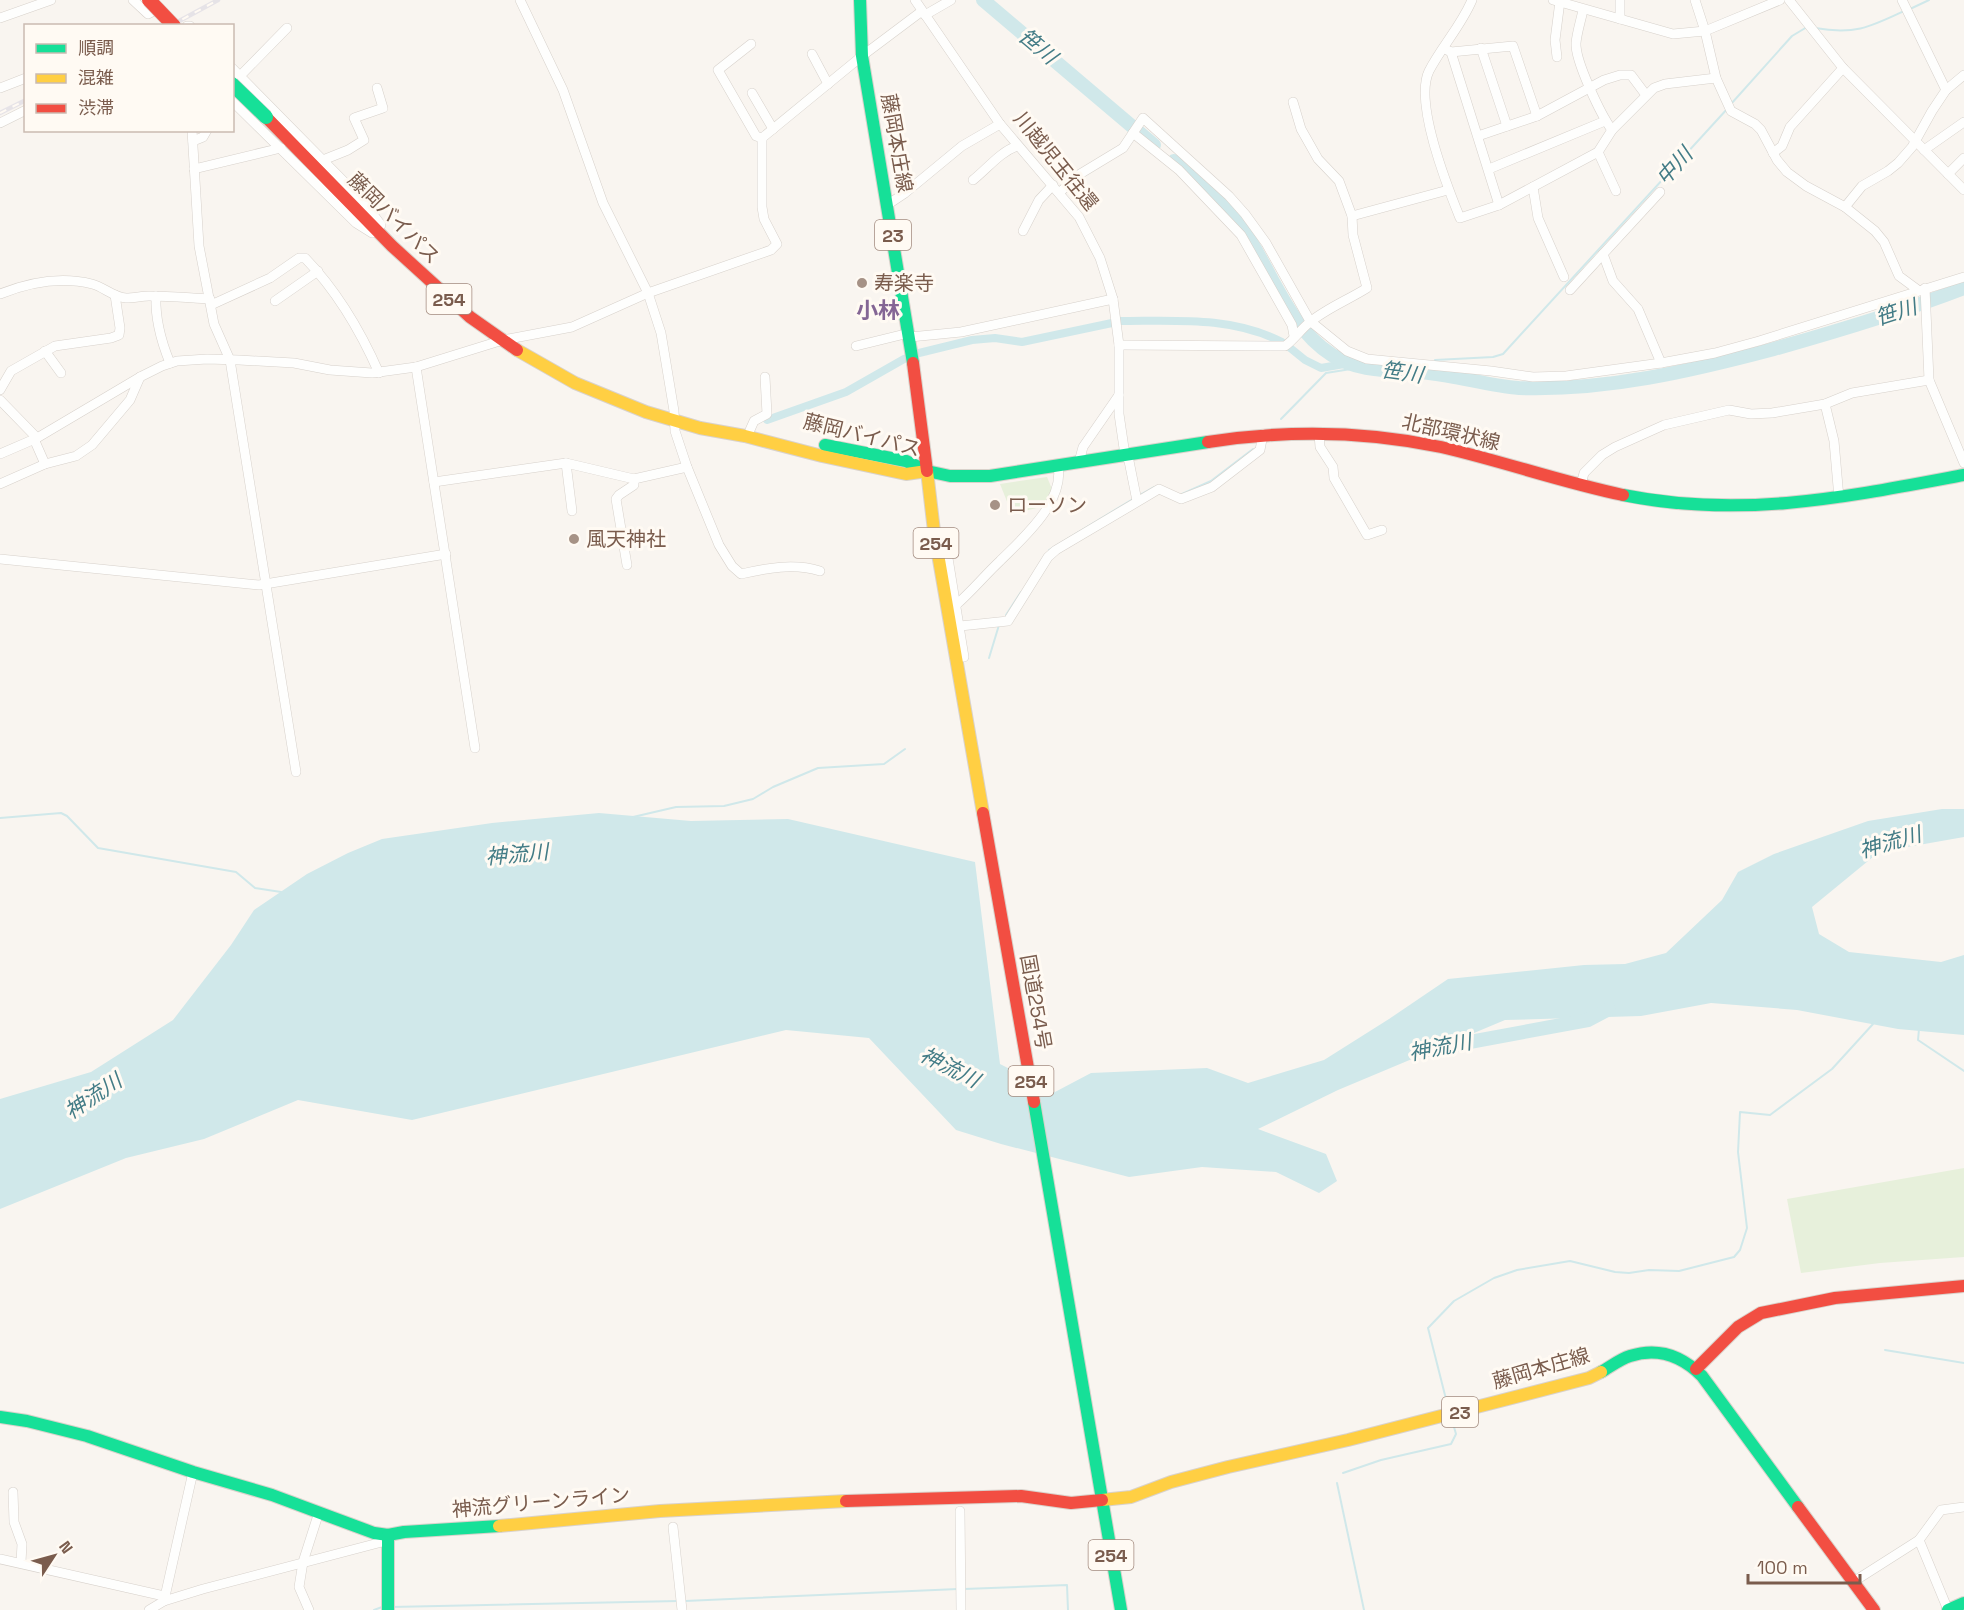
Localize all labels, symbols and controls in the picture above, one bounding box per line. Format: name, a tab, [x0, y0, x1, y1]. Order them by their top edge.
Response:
water label: 笹川	[1013, 22, 1064, 71]
legend	[24, 24, 234, 132]
text: 順調	[78, 36, 114, 59]
text: 混雑	[78, 66, 114, 89]
street label: 藤岡本庄線	[876, 92, 918, 194]
text: 渋滞	[78, 96, 114, 119]
street label: 川越児玉往還	[1008, 106, 1104, 216]
water label: 中川	[1650, 140, 1699, 191]
street label: 藤岡バイパス	[343, 167, 445, 269]
road number: 23	[875, 220, 911, 250]
place label: 寿楽寺	[874, 270, 934, 296]
marker: 寿楽寺	[855, 276, 869, 290]
road number: 254	[426, 284, 472, 314]
water label: 笹川	[1872, 292, 1922, 331]
district label: 小林	[856, 296, 900, 324]
water label: 笹川	[1379, 356, 1427, 389]
street label: 藤岡バイパス	[801, 408, 923, 462]
street label: 北部環状線	[1399, 408, 1503, 456]
place label: ローソン	[1007, 492, 1087, 518]
marker: ローソン	[988, 498, 1002, 512]
place label: 風天神社	[586, 526, 666, 552]
road number: 254	[914, 528, 958, 558]
marker: 風天神社	[567, 532, 581, 546]
water label: 神流川	[1856, 820, 1926, 864]
water label: 神流川	[484, 838, 552, 870]
street label: 国道254号	[1015, 952, 1057, 1052]
water label: 神流川	[1407, 1027, 1475, 1066]
water label: 神流川	[916, 1041, 986, 1094]
water label: 神流川	[59, 1066, 128, 1125]
road number: 254	[1008, 1066, 1054, 1096]
street label: 藤岡本庄線	[1489, 1342, 1593, 1394]
road number: 23	[1442, 1397, 1478, 1427]
street label: 神流グリーンライン	[451, 1481, 631, 1523]
north arrow	[24, 1526, 84, 1586]
text: N	[54, 1537, 77, 1558]
road number: 254	[1088, 1540, 1134, 1570]
scale bar	[1748, 1547, 1860, 1585]
text: 100 m	[1757, 1556, 1808, 1579]

